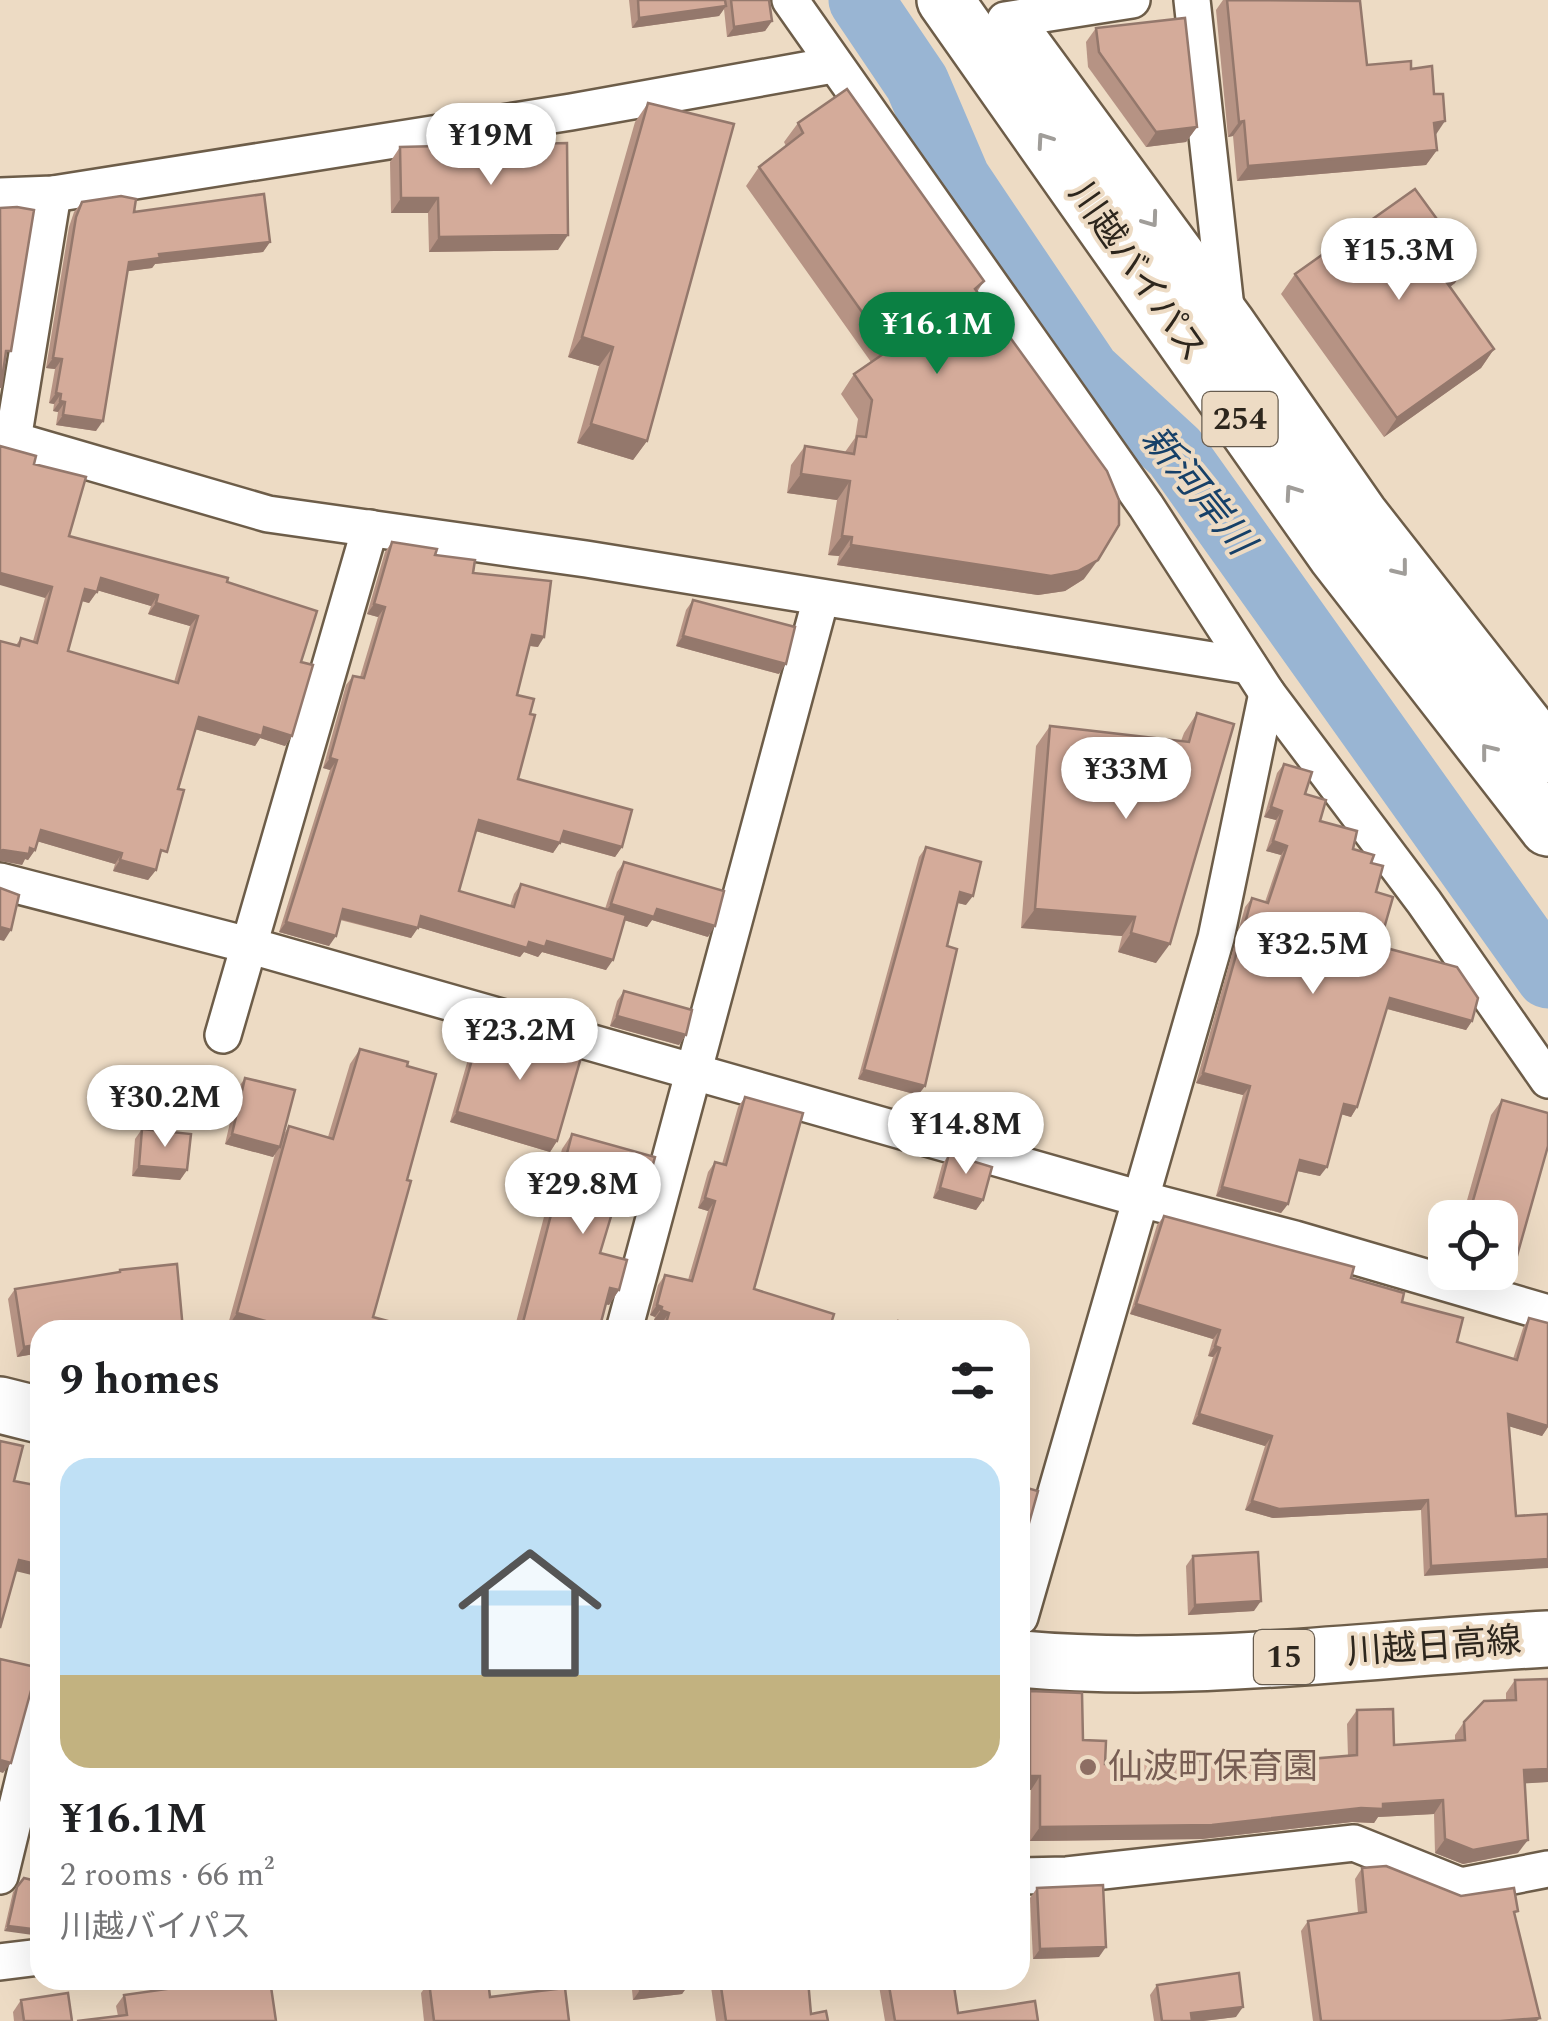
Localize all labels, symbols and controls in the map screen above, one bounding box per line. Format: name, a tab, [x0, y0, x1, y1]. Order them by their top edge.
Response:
pin: ¥19M	[432, 103, 550, 188]
text: ¥19M	[448, 111, 534, 160]
one-way arrow	[1038, 133, 1057, 152]
street label: 川越バイパス	[1055, 171, 1219, 373]
one-way arrow	[1138, 208, 1157, 227]
pin: ¥15.3M	[1318, 218, 1480, 303]
text: ¥15.3M	[1343, 226, 1455, 275]
pin: ¥16.1M	[856, 292, 1018, 377]
text: ¥16.1M	[881, 300, 993, 349]
road number: 254	[1202, 392, 1278, 446]
water label: 新河岸川	[1127, 414, 1270, 571]
one-way arrow	[1286, 485, 1304, 503]
one-way arrow	[1390, 558, 1407, 576]
pin: ¥33M	[1067, 737, 1185, 822]
one-way arrow	[1482, 744, 1500, 762]
text: ¥33M	[1083, 745, 1169, 794]
pin: ¥32.5M	[1232, 912, 1394, 997]
text: ¥32.5M	[1257, 920, 1369, 969]
pin: ¥23.2M	[439, 998, 601, 1083]
text: ¥23.2M	[464, 1006, 576, 1055]
pin: ¥30.2M	[84, 1065, 246, 1150]
text: ¥30.2M	[109, 1073, 221, 1122]
pin: ¥14.8M	[885, 1092, 1047, 1177]
text: ¥14.8M	[910, 1100, 1022, 1149]
pin: ¥29.8M	[502, 1152, 664, 1237]
text: ¥29.8M	[527, 1160, 639, 1209]
map controls	[1428, 1200, 1518, 1290]
button: locate	[1428, 1200, 1518, 1290]
text: 9 homes	[60, 1349, 220, 1412]
icon: filters	[945, 1353, 1000, 1408]
icon: home	[440, 1523, 620, 1703]
street label: 川越日高線	[1345, 1614, 1523, 1680]
road number: 15	[1254, 1630, 1314, 1684]
place label: 仙波町保育園	[1108, 1741, 1318, 1794]
marker: 仙波町保育園	[1077, 1756, 1099, 1778]
text: ¥16.1M	[60, 1788, 207, 1851]
text: 2 rooms · 66 m²	[60, 1851, 274, 1900]
text: 川越バイパス	[60, 1903, 251, 1952]

